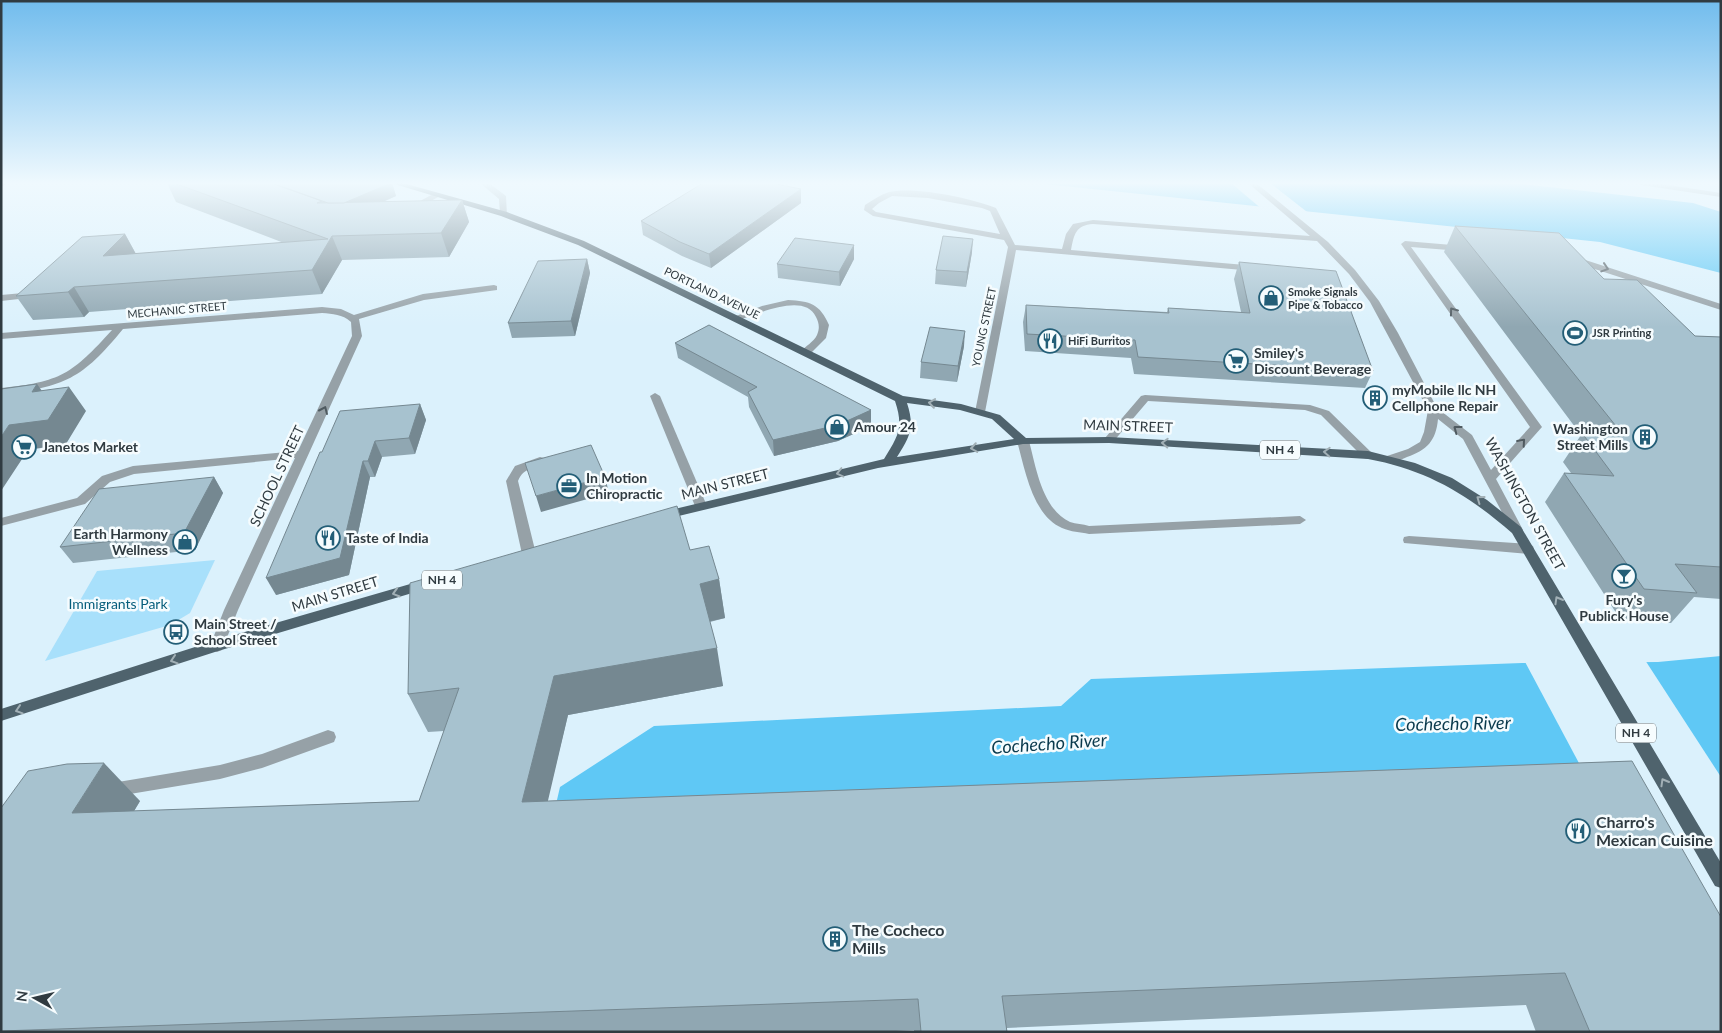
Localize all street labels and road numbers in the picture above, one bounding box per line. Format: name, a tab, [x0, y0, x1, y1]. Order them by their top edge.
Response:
street label: PORTLAND AVENUE	[662, 264, 762, 321]
street label: YOUNG STREET	[969, 285, 998, 368]
street label: MECHANIC STREET	[127, 299, 228, 320]
street label: MAIN STREET	[1083, 415, 1174, 436]
street label: SCHOOL STREET	[246, 422, 308, 529]
street label: WASHINGTON STREET	[1482, 435, 1569, 574]
road number: NH 4	[1260, 440, 1300, 460]
street label: MAIN STREET	[679, 464, 771, 503]
road number: NH 4	[422, 570, 462, 590]
street label: MAIN STREET	[289, 572, 381, 615]
road number: NH 4	[1616, 724, 1656, 742]

